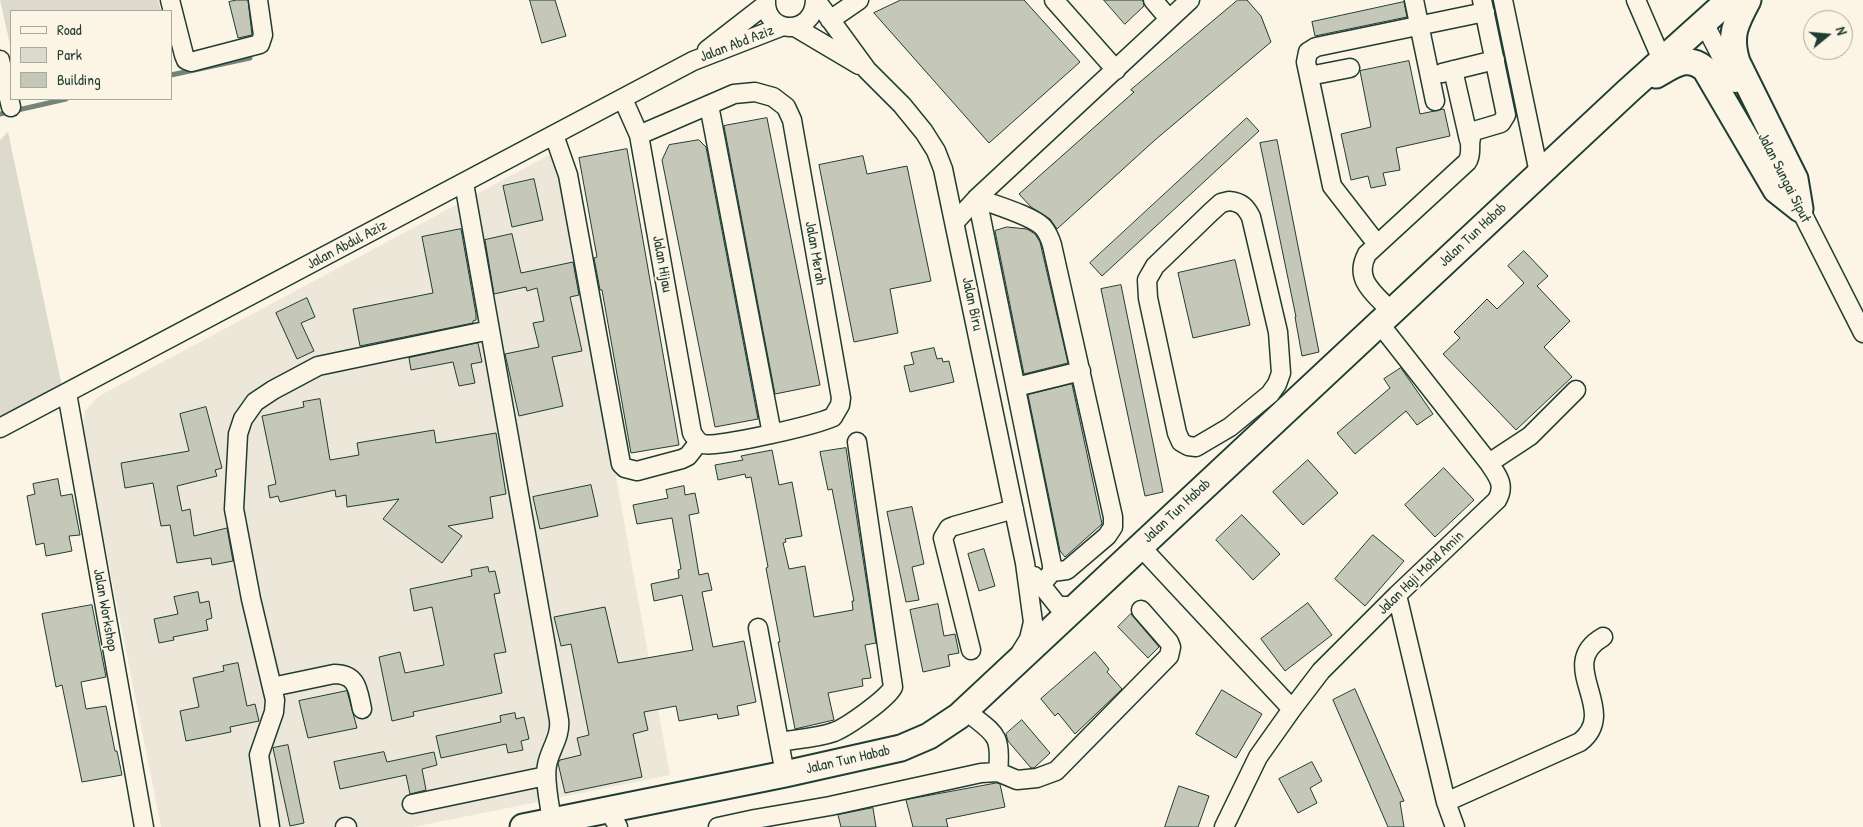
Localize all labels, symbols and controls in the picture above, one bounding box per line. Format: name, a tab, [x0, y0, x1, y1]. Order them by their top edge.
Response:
legend	[10, 10, 172, 100]
north arrow	[1803, 10, 1853, 60]
text: Road	[57, 19, 82, 40]
street label: Jalan Abd Aziz	[697, 22, 777, 66]
text: N	[1832, 24, 1852, 37]
text: Park	[57, 44, 82, 65]
text: Building	[57, 69, 101, 90]
street label: Jalan Sungai Siput	[1754, 130, 1814, 226]
street label: Jalan Tun Habab	[1435, 199, 1511, 271]
street label: Jalan Abdul Aziz	[304, 216, 390, 274]
street label: Jalan Merah	[801, 220, 829, 286]
street label: Jalan Hijau	[648, 234, 676, 294]
street label: Jalan Biru	[958, 276, 986, 332]
street label: Jalan Tun Habab	[1139, 475, 1215, 547]
street label: Jalan Haji Mohd Amin	[1374, 527, 1468, 619]
street label: Jalan Workshop	[89, 567, 121, 653]
street label: Jalan Tun Habab	[804, 742, 892, 778]

